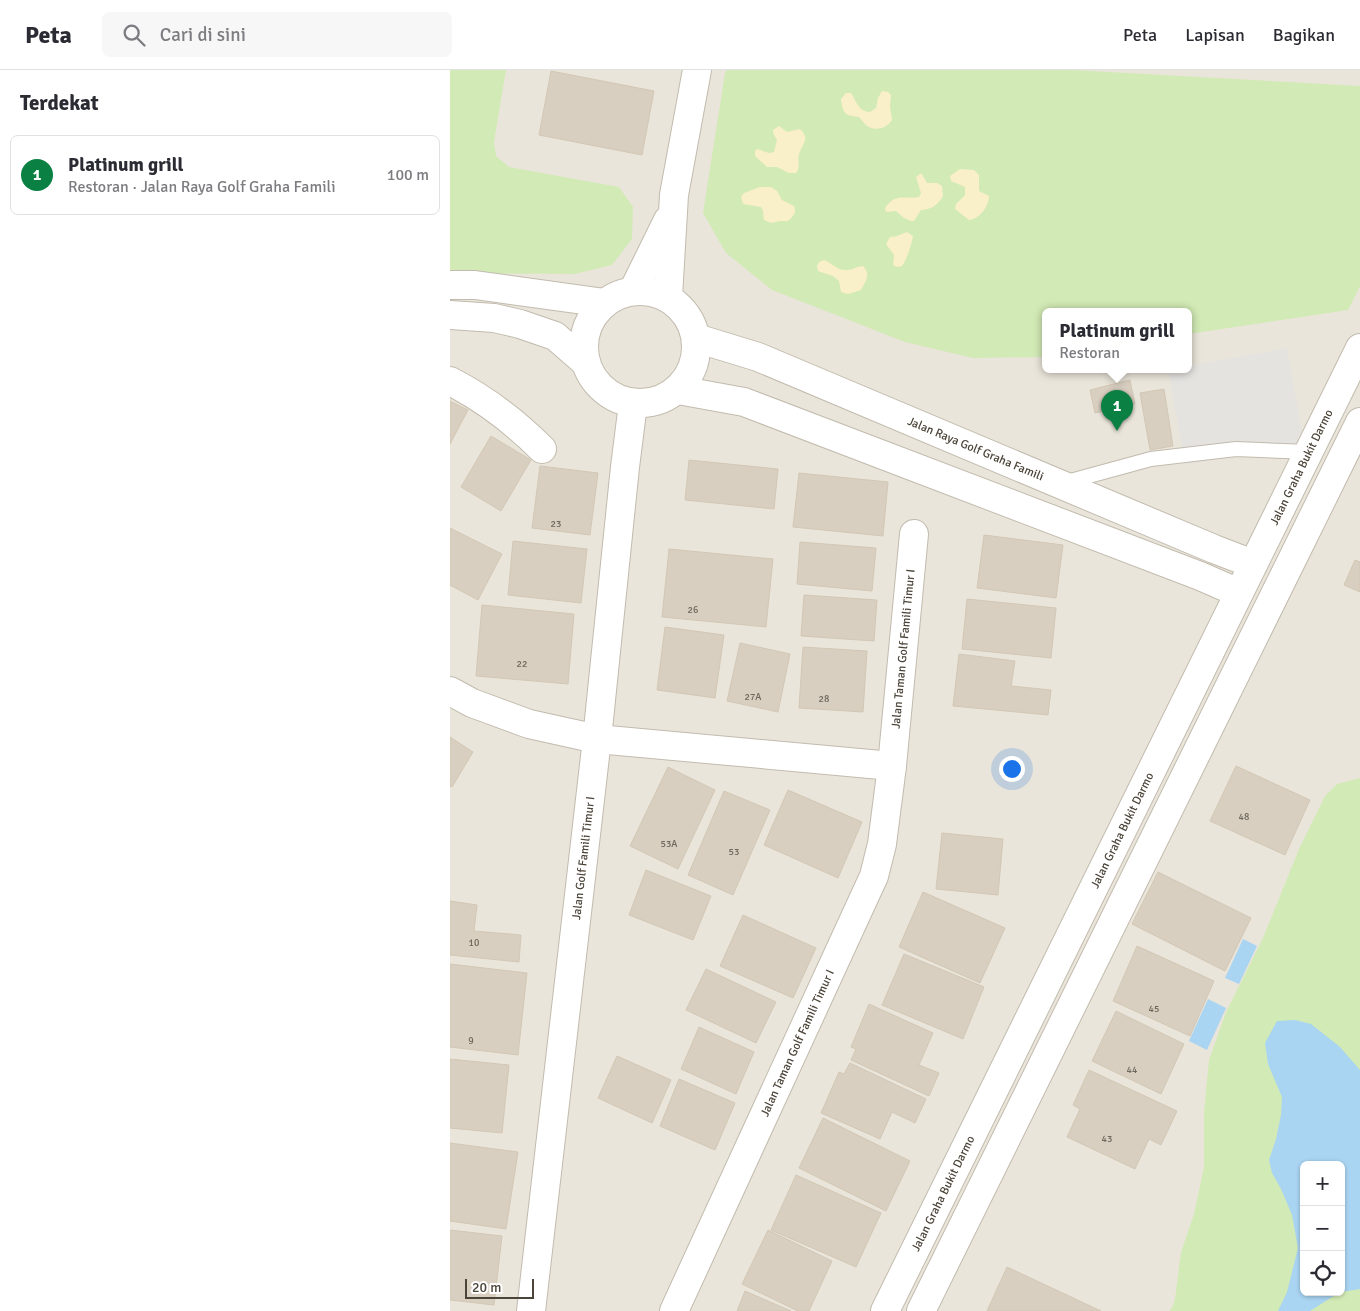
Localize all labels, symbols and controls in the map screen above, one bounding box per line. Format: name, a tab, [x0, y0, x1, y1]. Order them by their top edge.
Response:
search box	[102, 12, 452, 57]
text: Peta	[25, 20, 72, 50]
icon: search	[120, 21, 148, 49]
text: Cari di sini	[160, 23, 246, 47]
text: Peta	[1123, 24, 1157, 46]
text: Lapisan	[1185, 24, 1245, 46]
text: Bagikan	[1273, 24, 1335, 46]
text: Terdekat	[20, 90, 99, 116]
text: Platinum grill	[68, 153, 183, 177]
text: 1	[33, 165, 41, 185]
text: 100 m	[387, 165, 429, 185]
text: Restoran · Jalan Raya Golf Graha Famili	[68, 177, 336, 197]
popup	[1042, 308, 1192, 373]
text: Platinum grill	[1059, 319, 1175, 343]
text: Restoran	[1059, 343, 1120, 363]
pin: 1	[1101, 390, 1133, 431]
street label: Jalan Graha Bukit Darmo	[1267, 407, 1337, 528]
street label: Jalan Raya Golf Graha Famili	[905, 414, 1046, 484]
house number: 23	[551, 518, 561, 530]
street label: Jalan Taman Golf Famili Timur I	[889, 569, 919, 729]
house number: 26	[688, 604, 698, 616]
house number: 22	[517, 658, 527, 670]
house number: 27A	[745, 691, 761, 703]
house number: 28	[819, 693, 829, 705]
your location	[999, 756, 1025, 782]
street label: Jalan Graha Bukit Darmo	[1088, 770, 1157, 891]
street label: Jalan Golf Famili Timur I	[569, 796, 598, 921]
house number: 48	[1239, 811, 1249, 823]
house number: 53A	[661, 838, 677, 850]
house number: 53	[729, 846, 739, 858]
house number: 10	[469, 937, 479, 949]
street label: Jalan Taman Golf Famili Timur I	[757, 967, 838, 1119]
house number: 45	[1149, 1003, 1159, 1015]
house number: 9	[468, 1035, 474, 1047]
house number: 44	[1127, 1064, 1138, 1076]
street label: Jalan Graha Bukit Darmo	[909, 1133, 978, 1254]
house number: 43	[1102, 1133, 1112, 1145]
map controls	[1300, 1161, 1345, 1296]
button: +	[1300, 1161, 1345, 1206]
button: −	[1300, 1206, 1345, 1251]
button: locate	[1300, 1251, 1345, 1296]
scale bar	[465, 1276, 534, 1299]
text: 20 m	[472, 1279, 501, 1296]

